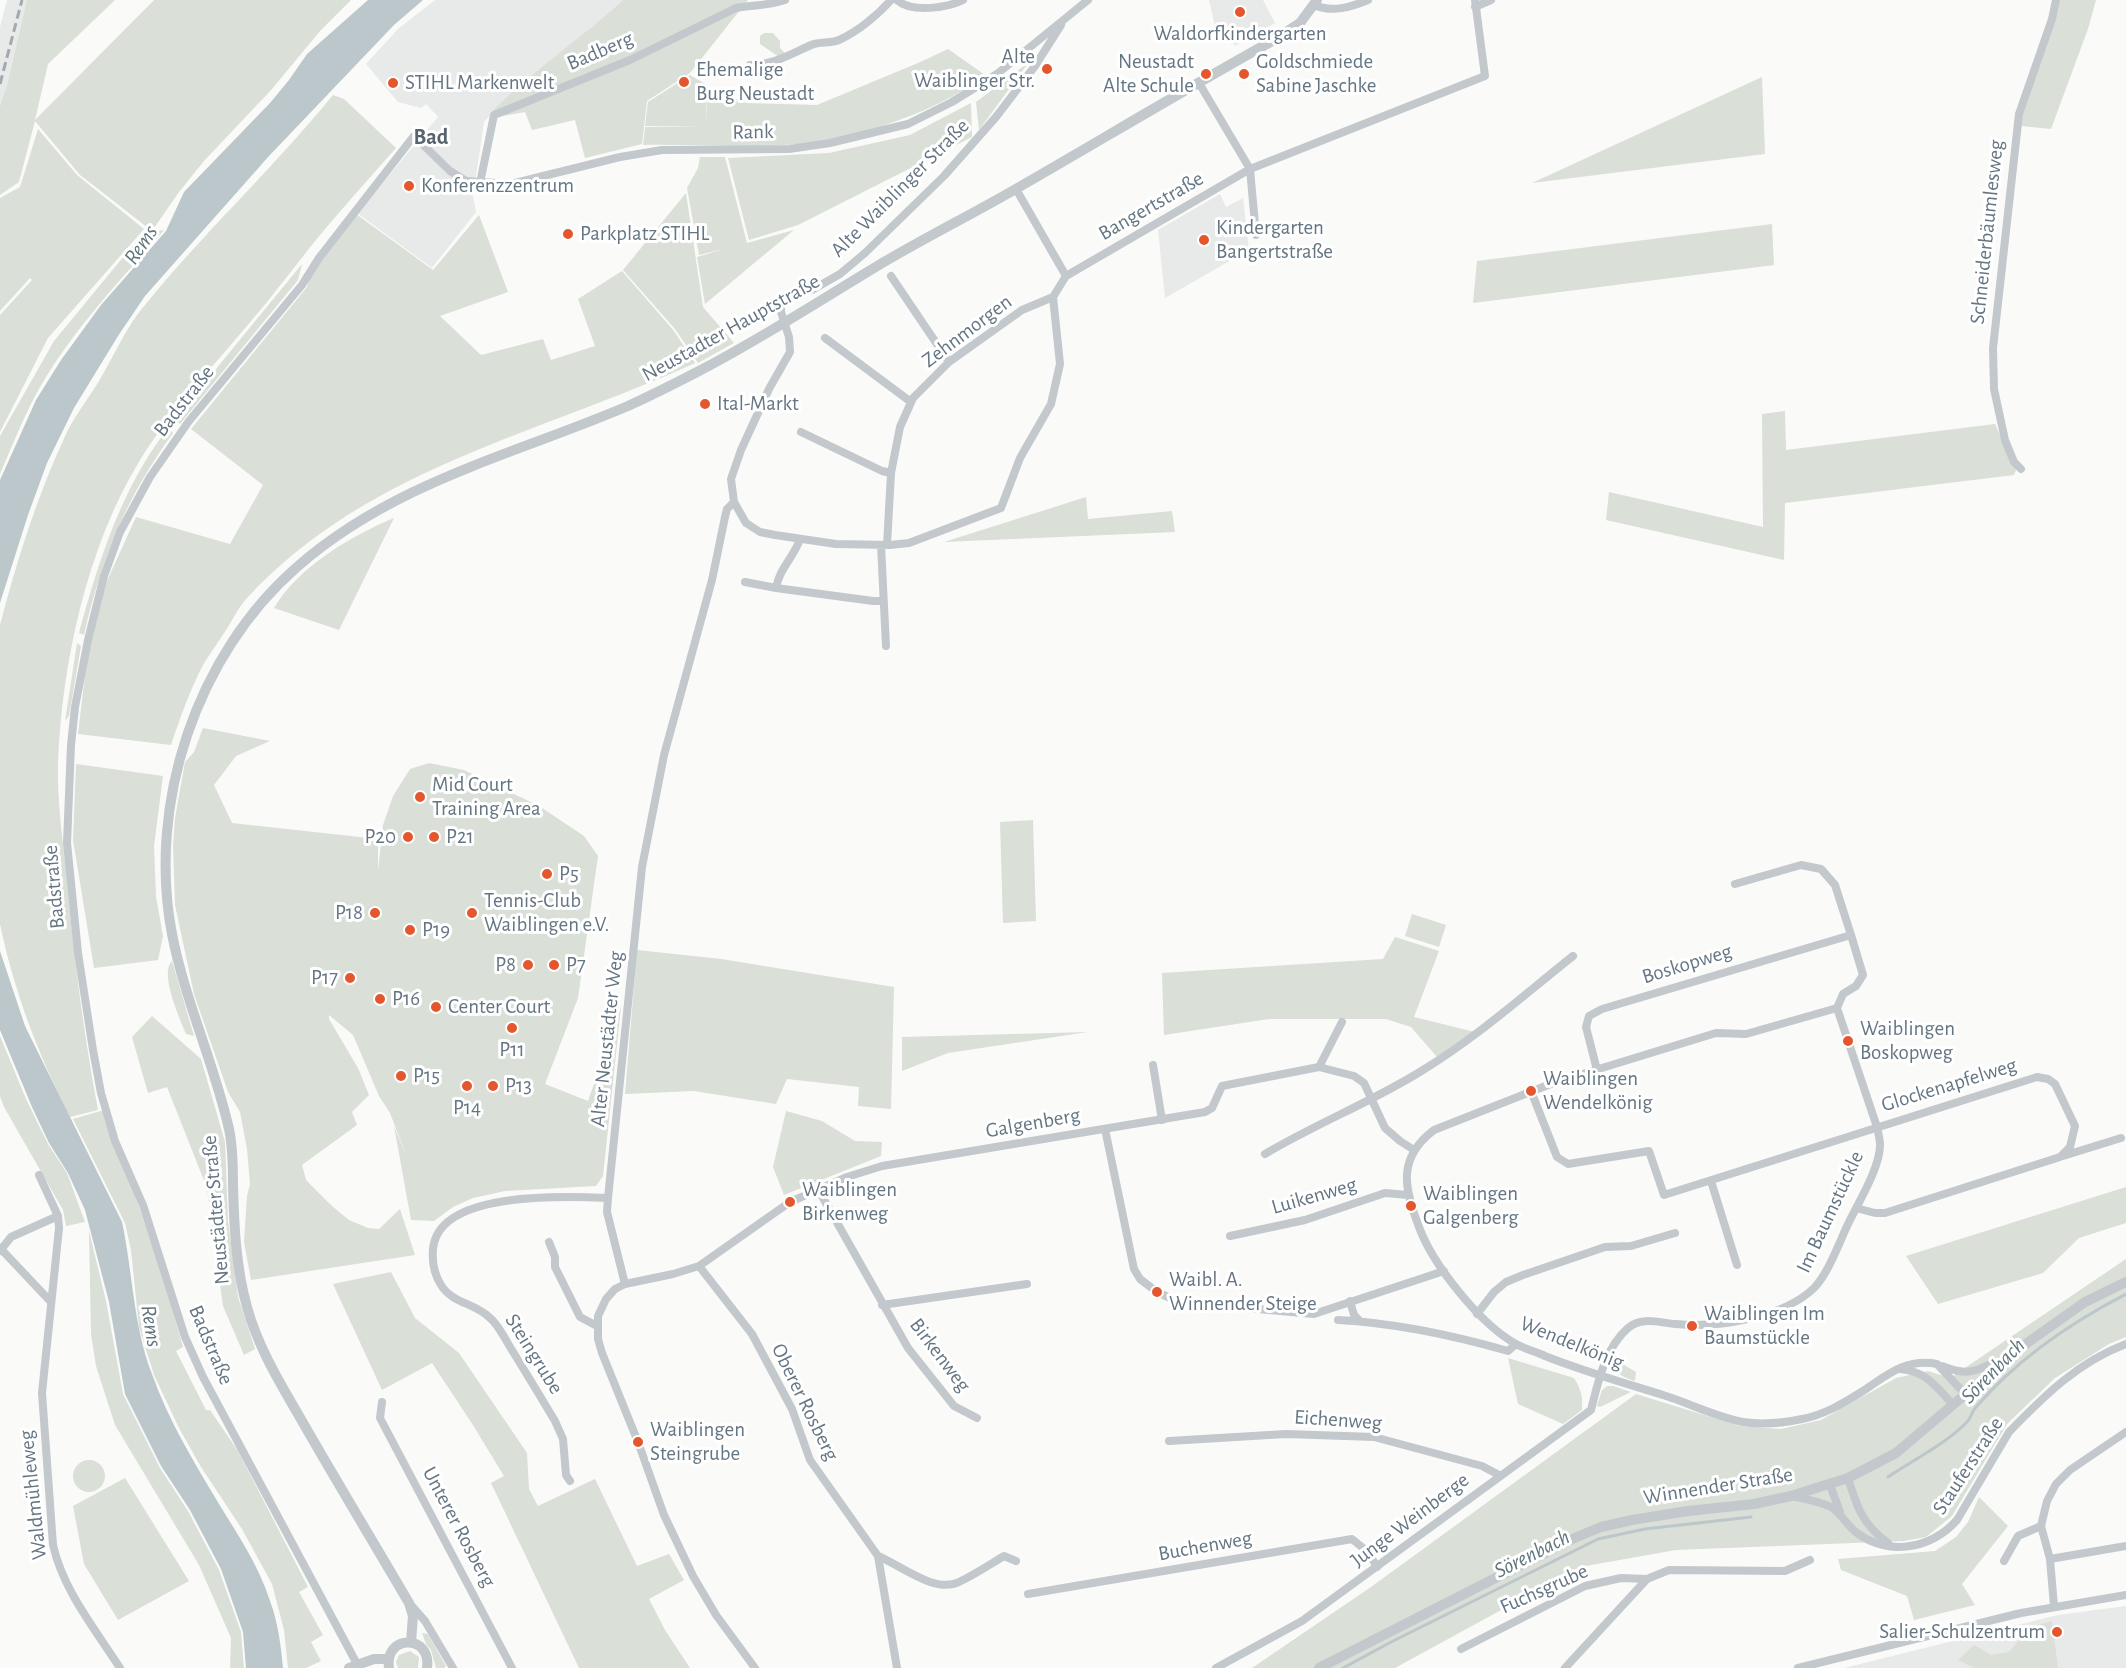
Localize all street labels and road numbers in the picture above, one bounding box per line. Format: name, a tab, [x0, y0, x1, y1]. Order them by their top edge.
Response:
street label: Badberg	[563, 26, 637, 76]
street label: Alte Waiblinger Straße	[825, 113, 975, 263]
street label: Rank	[732, 119, 774, 145]
street label: Schneiderbäumlesweg	[1965, 139, 2009, 325]
street label: Bangertstraße	[1094, 166, 1208, 246]
street label: Neustadter Hauptstraße	[638, 269, 824, 387]
street label: Zehnmorgen	[917, 289, 1017, 373]
street label: Badstraße	[148, 360, 220, 442]
street label: Badstraße	[38, 844, 70, 930]
street label: Boskopweg	[1639, 938, 1735, 990]
street label: Alter Neustädter Weg	[585, 950, 629, 1128]
street label: Glockenapfelweg	[1878, 1052, 2020, 1118]
street label: Galgenberg	[984, 1102, 1082, 1144]
street label: Neustädter Straße	[197, 1134, 235, 1286]
street label: Im Baumstückle	[1791, 1147, 1869, 1277]
street label: Luikenweg	[1269, 1172, 1359, 1220]
street label: Badstraße	[183, 1301, 239, 1389]
street label: Steingrube	[499, 1309, 569, 1399]
street label: Wendelkönig	[1516, 1311, 1628, 1375]
street label: Birkenweg	[904, 1313, 976, 1397]
street label: Oberer Rosberg	[766, 1339, 844, 1465]
street label: Eichenweg	[1293, 1404, 1383, 1436]
street label: Stauferstraße	[1927, 1412, 2009, 1520]
street label: Waldmühleweg	[14, 1429, 52, 1561]
street label: Unterer Rosberg	[417, 1462, 501, 1592]
street label: Winnender Straße	[1642, 1462, 1794, 1510]
street label: Junge Weinberge	[1346, 1467, 1474, 1573]
street label: Buchenweg	[1156, 1525, 1254, 1567]
street label: Fuchsgrube	[1496, 1558, 1592, 1620]

